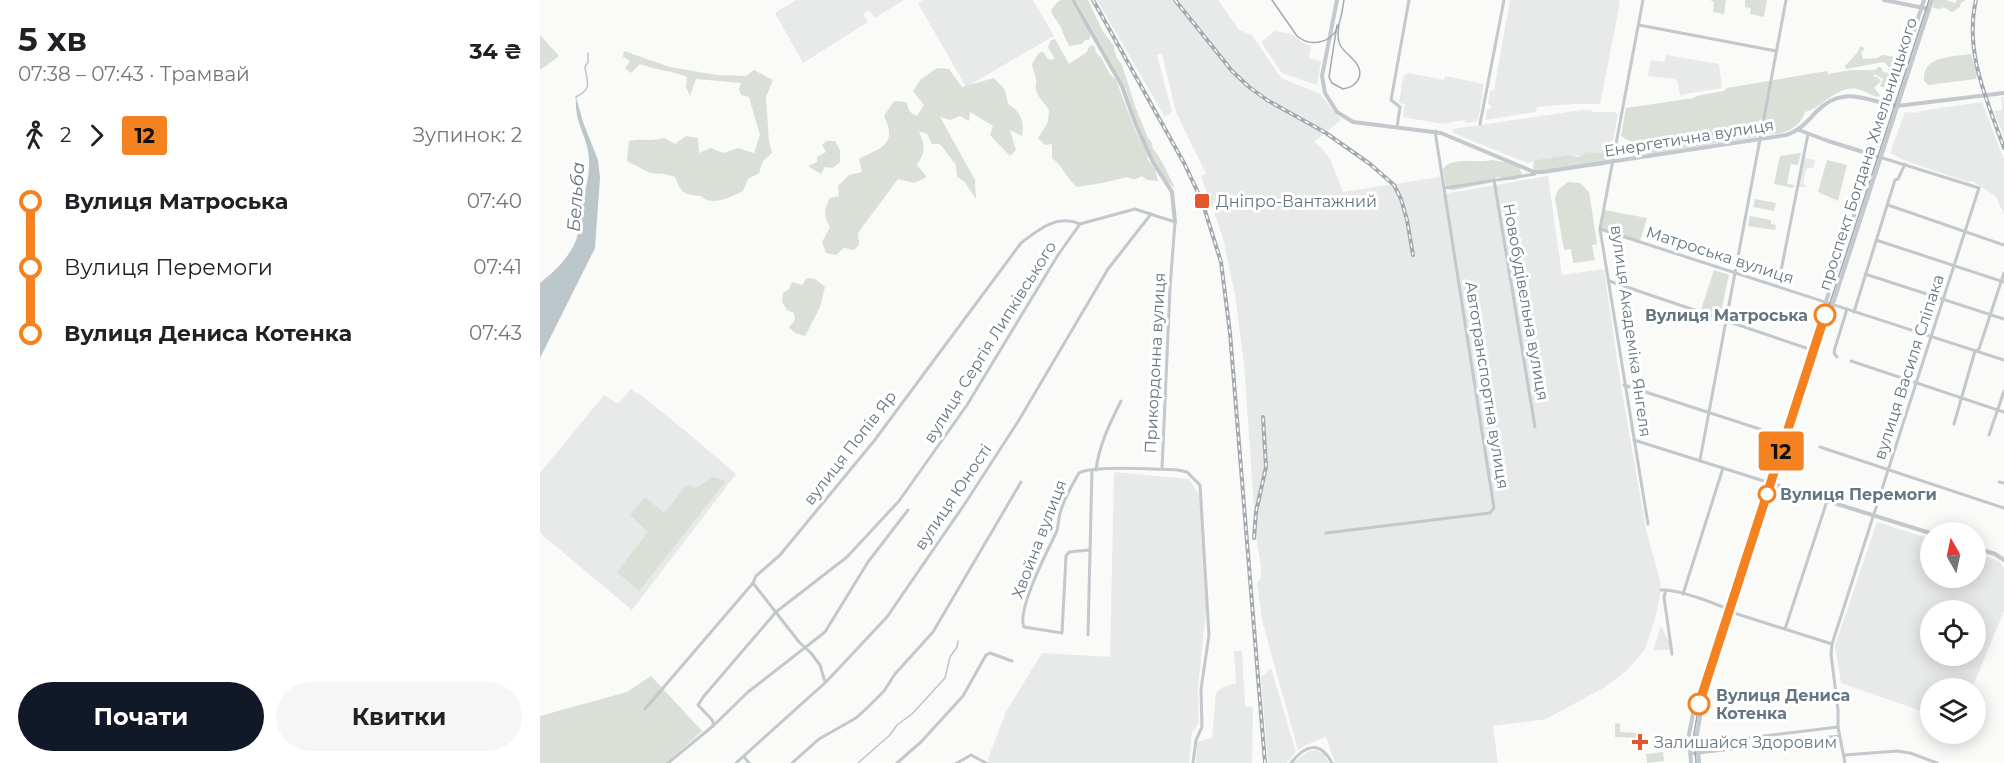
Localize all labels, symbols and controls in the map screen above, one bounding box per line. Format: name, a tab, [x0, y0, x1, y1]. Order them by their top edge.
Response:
street label: проспект Богдана Хмельницького	[1815, 15, 1921, 293]
text: 5 хв	[18, 19, 87, 59]
text: 34 ₴	[469, 38, 522, 65]
text: 07:38 – 07:43 · Трамвай	[18, 62, 250, 86]
street label: Енергетична вулиця	[1603, 115, 1775, 161]
icon: walk	[18, 119, 51, 152]
icon: forward	[80, 119, 113, 152]
text: 2	[60, 123, 71, 147]
text: 12	[134, 123, 155, 148]
text: Зупинок: 2	[413, 123, 522, 147]
water label: Бельба	[563, 161, 589, 233]
text: Вулиця Матроська	[64, 188, 288, 215]
text: 07:40	[467, 189, 522, 213]
marker: Дніпро-Вантажний	[1193, 192, 1211, 210]
place label: Дніпро-Вантажний	[1216, 192, 1377, 211]
street label: Новобудівельна вулиця	[1499, 202, 1553, 402]
street label: Матроська вулиця	[1644, 222, 1796, 288]
street label: вулиця Академіка Янгеля	[1607, 224, 1655, 438]
street label: вулиця Сергія Липківського	[920, 238, 1060, 446]
text: Вулиця Перемоги	[64, 254, 273, 281]
text: 07:41	[473, 255, 522, 279]
street label: Прикордонна вулиця	[1141, 272, 1169, 454]
street label: вулиця Василя Сліпака	[1870, 272, 1948, 462]
street label: Автотранспортна вулиця	[1461, 280, 1513, 490]
marker: Вулиця Матроська	[1814, 304, 1836, 326]
place label: Вулиця Матроська	[1645, 306, 1808, 325]
text: Вулиця Дениса Котенка	[64, 320, 352, 347]
text: 07:43	[469, 321, 522, 345]
street label: вулиця Попів Яр	[800, 387, 900, 509]
line badge: 12	[1754, 432, 1808, 470]
text: 12	[1771, 439, 1791, 464]
street label: вулиця Юності	[911, 441, 995, 553]
street label: Хвойна вулиця	[1008, 477, 1070, 601]
marker: Вулиця Перемоги	[1758, 485, 1776, 503]
place label: Вулиця Перемоги	[1780, 485, 1937, 504]
north arrow	[1920, 522, 1986, 588]
map controls	[1920, 522, 1986, 744]
button: locate	[1920, 600, 1986, 666]
button: layers	[1920, 678, 1986, 744]
button: Почати	[18, 682, 264, 751]
button: Квитки	[276, 682, 522, 751]
place label: Вулиця Дениса Котенка	[1716, 686, 1850, 723]
marker: Вулиця Дениса Котенка	[1688, 693, 1710, 715]
marker: Залишайся Здоровим	[1631, 733, 1649, 751]
place label: Залишайся Здоровим	[1654, 733, 1837, 752]

